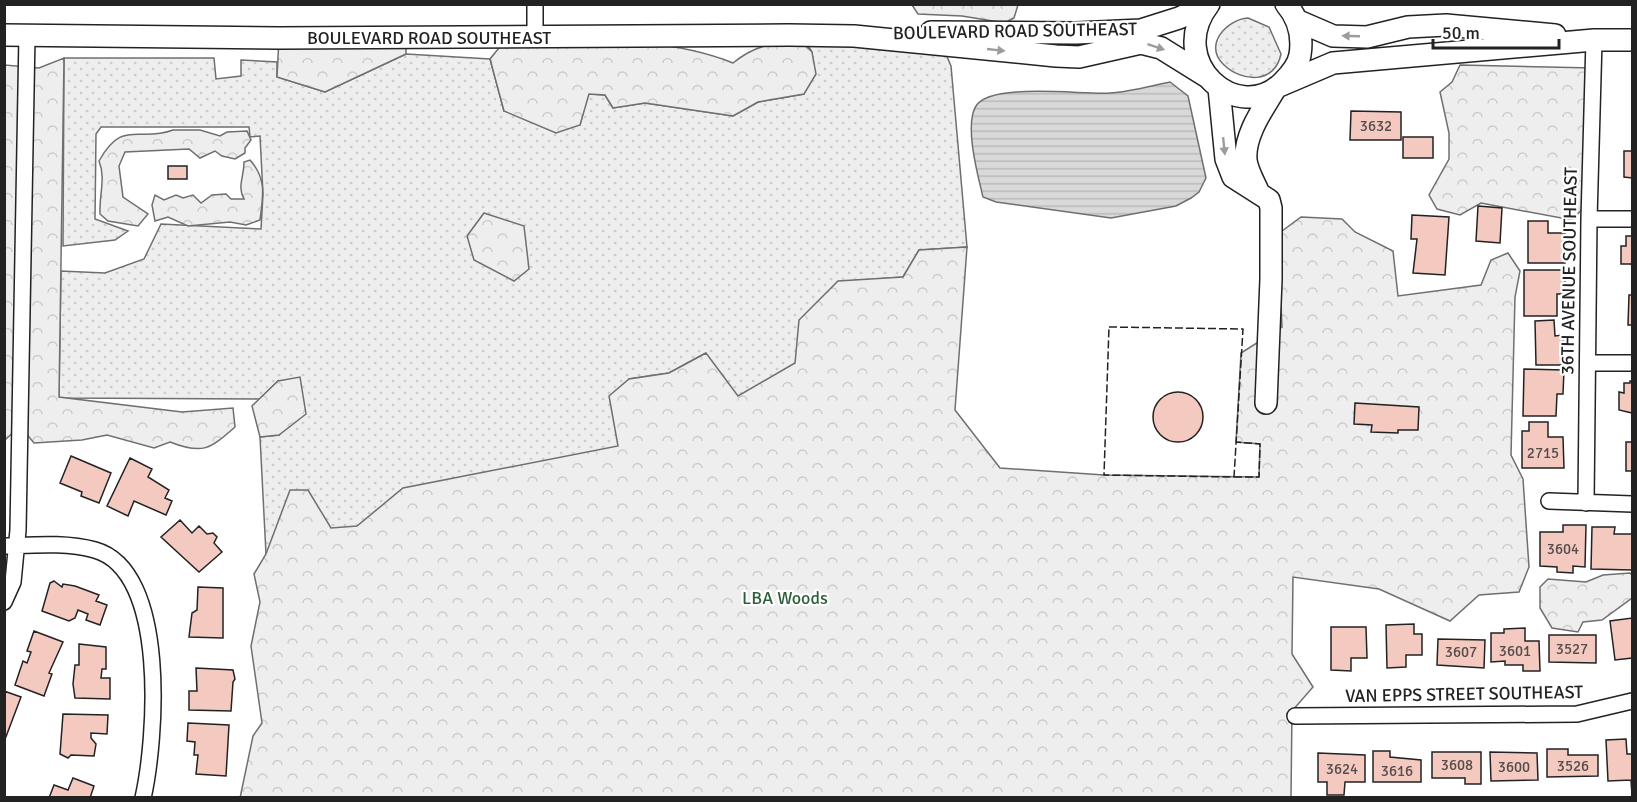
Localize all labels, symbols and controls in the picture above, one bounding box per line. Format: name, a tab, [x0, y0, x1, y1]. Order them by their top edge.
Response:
scale bar	[1433, 12, 1559, 50]
street label: BOULEVARD ROAD SOUTHEAST	[893, 18, 1137, 44]
text: 50 m	[1442, 22, 1480, 44]
street label: BOULEVARD ROAD SOUTHEAST	[307, 27, 551, 49]
one-way arrow	[1342, 32, 1361, 41]
one-way arrow	[1147, 43, 1165, 52]
one-way arrow	[986, 45, 1005, 55]
house number: 3632	[1360, 117, 1392, 135]
one-way arrow	[1219, 137, 1229, 156]
street label: 36TH AVENUE SOUTHEAST	[1556, 167, 1582, 375]
house number: 2715	[1527, 444, 1559, 462]
house number: 3604	[1547, 540, 1579, 558]
park label: LBA Woods	[742, 587, 828, 609]
house number: 3527	[1556, 640, 1588, 658]
house number: 3601	[1499, 642, 1531, 660]
house number: 3607	[1445, 643, 1477, 661]
street label: VAN EPPS STREET SOUTHEAST	[1345, 681, 1583, 707]
house number: 3608	[1441, 756, 1473, 774]
house number: 3526	[1557, 757, 1589, 775]
house number: 3600	[1498, 758, 1530, 776]
house number: 3624	[1326, 760, 1358, 778]
house number: 3616	[1381, 762, 1413, 780]

